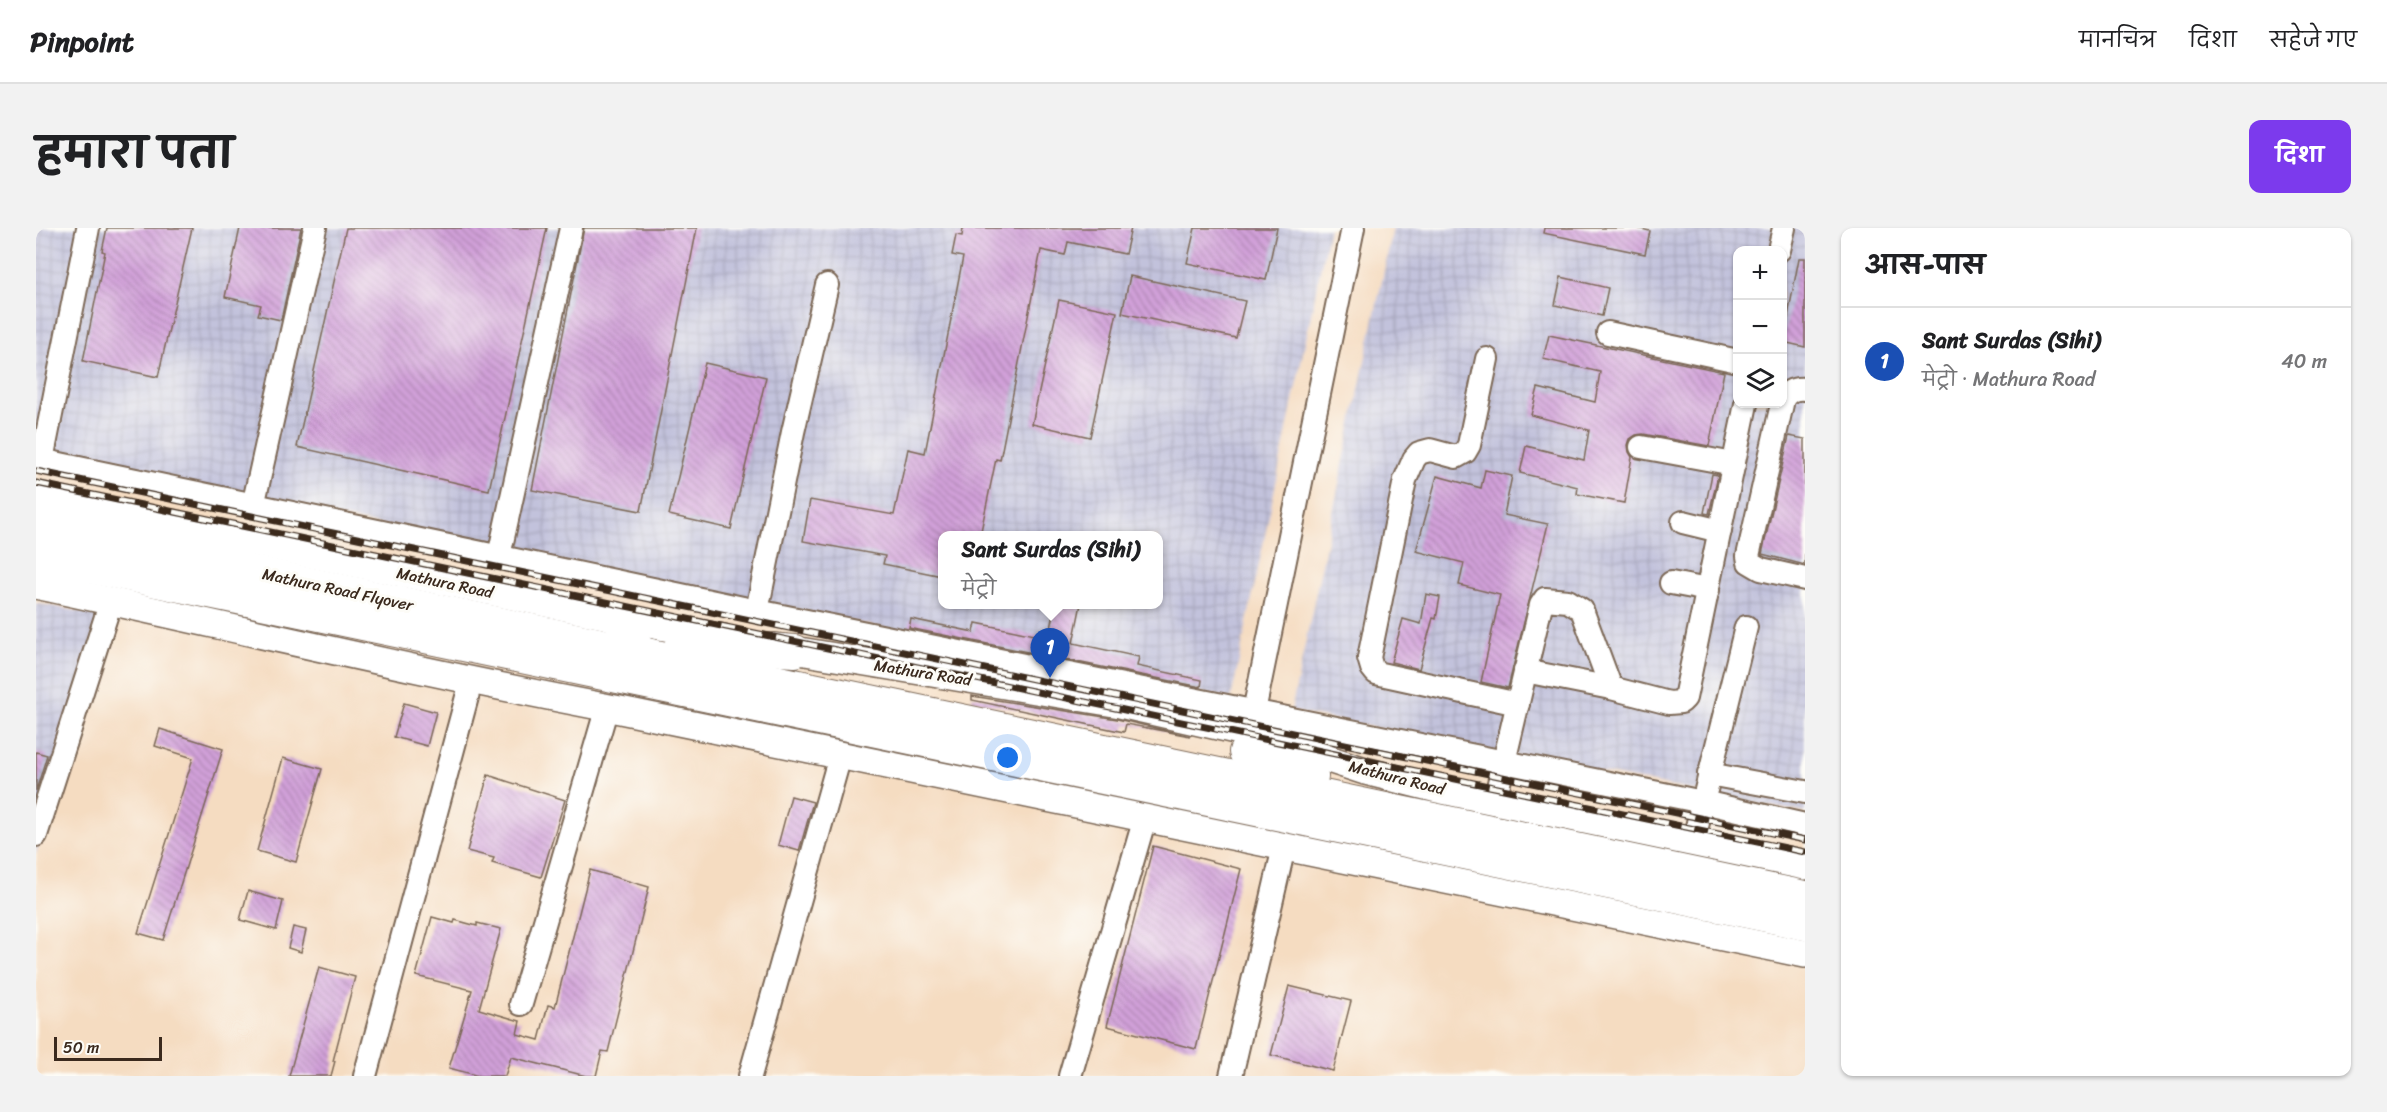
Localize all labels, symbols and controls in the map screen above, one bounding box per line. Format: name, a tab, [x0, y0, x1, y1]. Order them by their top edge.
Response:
text: Pinpoint	[30, 17, 134, 66]
text: मानचित्र	[2079, 21, 2156, 59]
text: दिशा	[2189, 21, 2237, 59]
text: सहेजे गए	[2270, 21, 2357, 59]
text: हमारा पता	[36, 116, 234, 190]
button: दिशा	[2249, 120, 2351, 193]
text: आस-पास	[1865, 242, 1985, 288]
map controls	[1733, 246, 1787, 408]
button: +	[1733, 246, 1787, 300]
button: −	[1733, 300, 1787, 354]
text: Sant Surdas (Sihi)	[1922, 321, 2100, 360]
text: 1	[1880, 344, 1889, 379]
text: 40 m	[2281, 344, 2327, 379]
button: layers	[1733, 354, 1787, 408]
text: मेट्रो · Mathura Road	[1922, 362, 2095, 397]
text: Sant Surdas (Sihi)	[961, 530, 1140, 569]
popup	[938, 531, 1163, 609]
street label: Mathura Road	[394, 558, 497, 607]
street label: Mathura Road Flyover	[260, 559, 418, 620]
text: मेट्रो	[961, 571, 996, 606]
pin: 1	[1030, 628, 1070, 678]
street label: Mathura Road	[872, 650, 975, 695]
your location	[993, 743, 1022, 772]
street label: Mathura Road	[1346, 752, 1449, 804]
text: 50 m	[63, 1033, 99, 1062]
scale bar	[54, 1034, 162, 1062]

